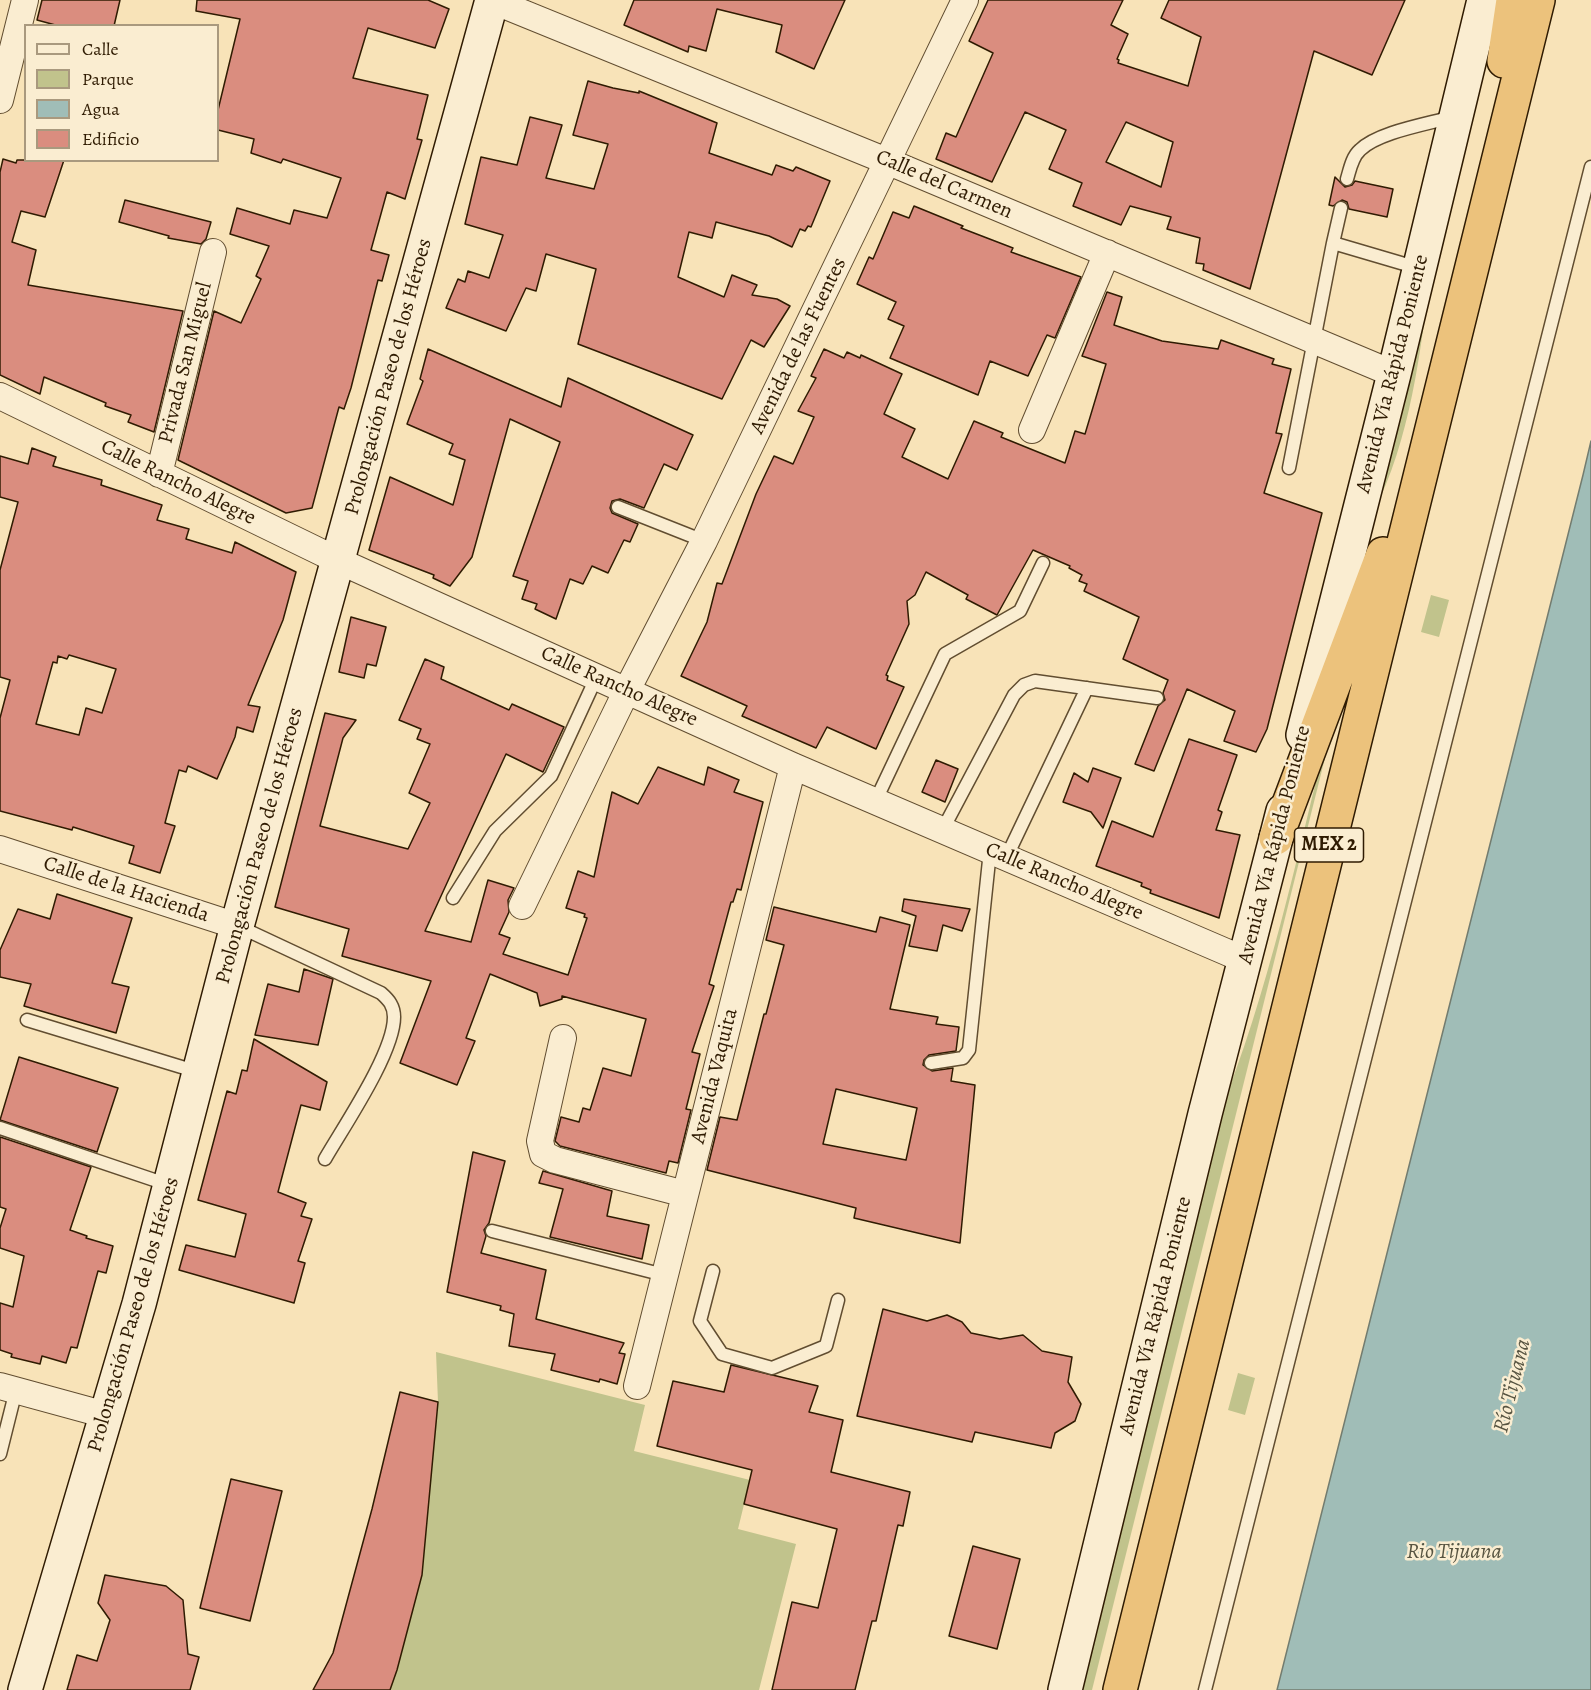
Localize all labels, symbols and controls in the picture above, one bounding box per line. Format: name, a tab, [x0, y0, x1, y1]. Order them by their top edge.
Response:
legend	[24, 24, 219, 162]
text: Calle	[82, 37, 119, 61]
text: Parque	[82, 67, 134, 91]
text: Agua	[82, 97, 120, 121]
text: Edificio	[82, 127, 139, 151]
street label: Calle del Carmen	[872, 145, 1016, 225]
street label: Prolongación Paseo de los Héroes	[340, 236, 438, 518]
street label: Avenida Vía Rápida Poniente	[1351, 252, 1435, 496]
street label: Avenida de las Fuentes	[745, 254, 853, 438]
street label: Privada San Miguel	[154, 280, 218, 446]
street label: Calle Rancho Alegre	[96, 435, 260, 531]
street label: Calle Rancho Alegre	[537, 641, 701, 733]
street label: Prolongación Paseo de los Héroes	[211, 705, 309, 987]
street label: Avenida Vía Rápida Poniente	[1233, 723, 1317, 967]
road number: MEX 2	[1294, 828, 1364, 862]
street label: Calle Rancho Alegre	[981, 837, 1147, 927]
street label: Calle de la Hacienda	[40, 851, 212, 929]
street label: Avenida Vaquita	[686, 1006, 744, 1146]
street label: Prolongación Paseo de los Héroes	[83, 1174, 185, 1456]
street label: Avenida Vía Rápida Poniente	[1114, 1194, 1198, 1438]
water label: Río Tijuana	[1489, 1337, 1537, 1435]
water label: Rio Tijuana	[1406, 1540, 1502, 1566]

